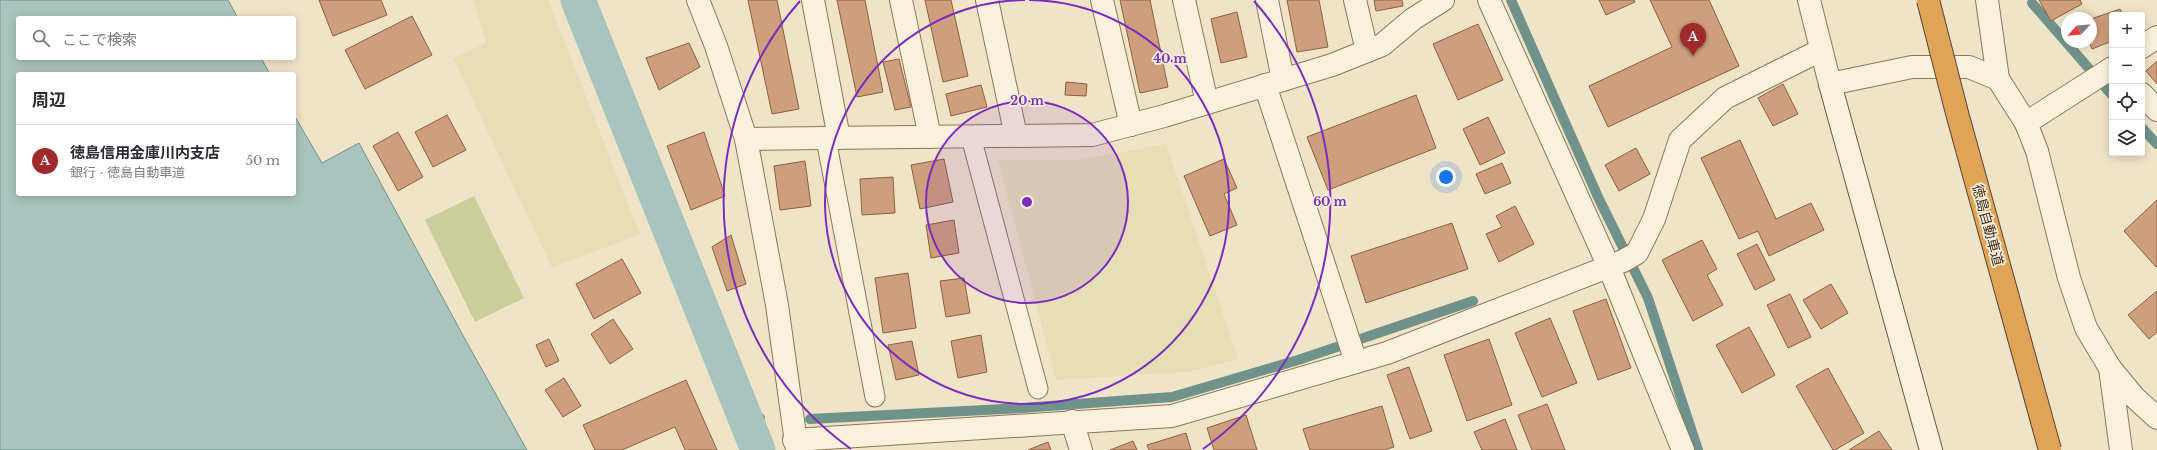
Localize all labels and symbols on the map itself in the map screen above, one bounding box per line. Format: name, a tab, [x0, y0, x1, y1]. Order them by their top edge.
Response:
north arrow	[2061, 12, 2097, 48]
pin: A	[1680, 23, 1706, 56]
text: 40 m	[1153, 51, 1187, 66]
text: 20 m	[1010, 93, 1044, 108]
your location	[1436, 167, 1456, 187]
street label: 徳島自動車道	[1968, 182, 2008, 268]
text: 60 m	[1313, 194, 1348, 209]
centre of rings	[1020, 195, 1034, 209]

